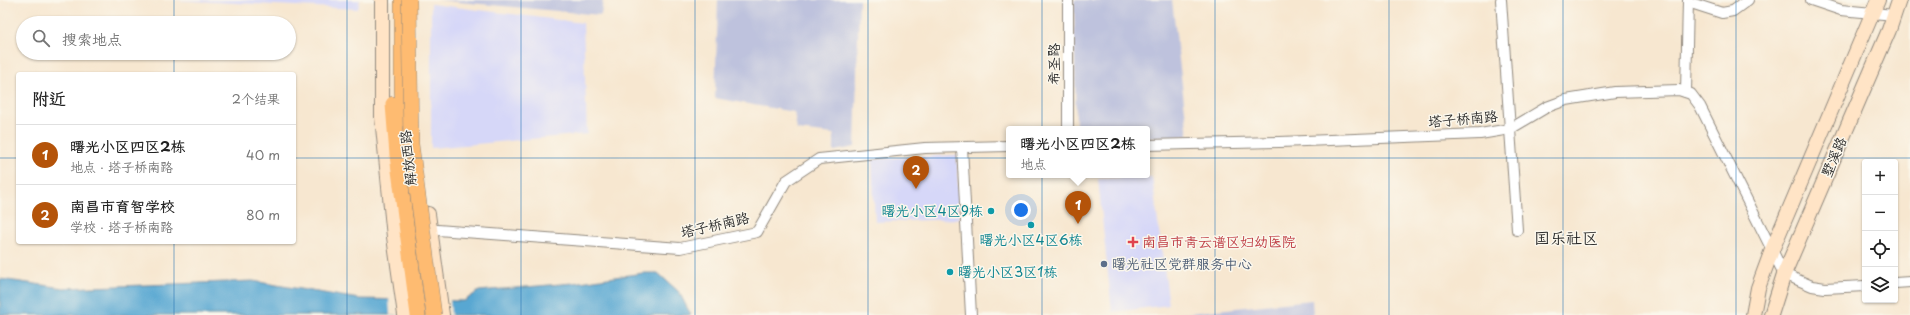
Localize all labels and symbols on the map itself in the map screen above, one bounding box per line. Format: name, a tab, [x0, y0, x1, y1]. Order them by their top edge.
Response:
street label: 希圣路	[1043, 43, 1064, 85]
street label: 塔子桥南路	[1427, 105, 1499, 132]
street label: 解放西路	[394, 129, 421, 187]
street label: 墅溪路	[1816, 133, 1851, 180]
pin: 2	[903, 156, 929, 189]
pin: 1	[1065, 191, 1091, 224]
place label: 曙光小区4区9栋	[882, 200, 983, 221]
your location	[1011, 200, 1031, 220]
street label: 塔子桥南路	[678, 206, 751, 243]
marker: 曙光小区4区9栋	[986, 206, 996, 216]
marker: 曙光小区4区6栋	[1026, 220, 1036, 230]
district label: 国乐社区	[1534, 225, 1598, 249]
place label: 曙光小区4区6栋	[979, 229, 1083, 250]
place label: 南昌市青云谱区妇幼医院	[1142, 231, 1296, 252]
marker: 南昌市青云谱区妇幼医院	[1127, 236, 1139, 248]
place label: 曙光社区党群服务中心	[1112, 253, 1252, 274]
marker: 曙光社区党群服务中心	[1099, 259, 1109, 269]
place label: 曙光小区3区1栋	[958, 261, 1058, 282]
marker: 曙光小区3区1栋	[945, 267, 955, 277]

